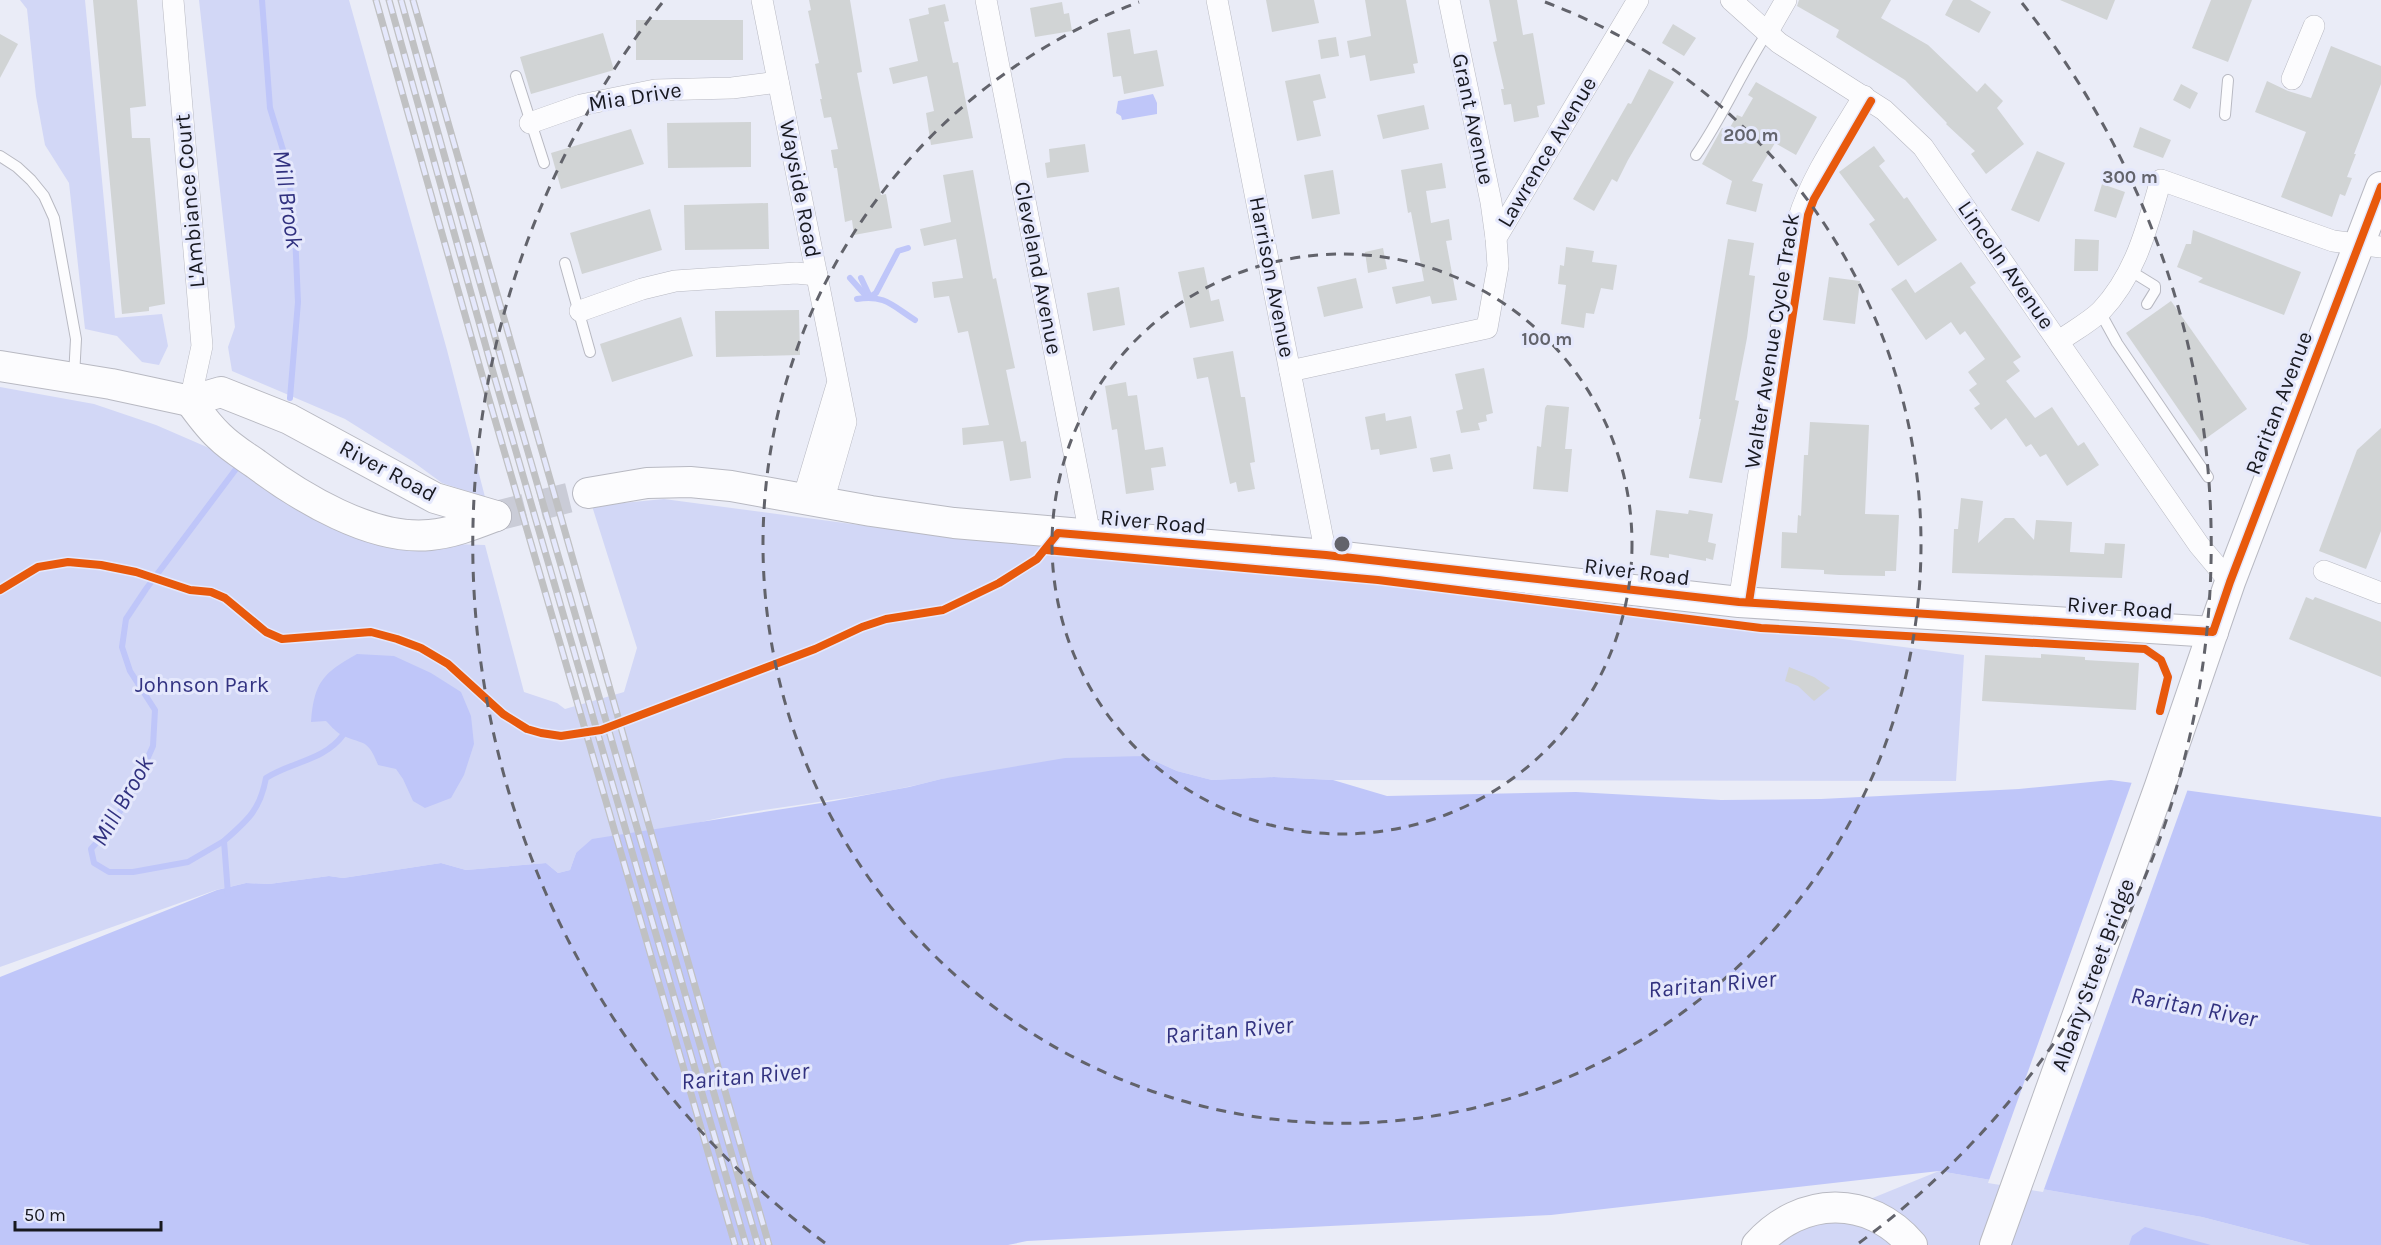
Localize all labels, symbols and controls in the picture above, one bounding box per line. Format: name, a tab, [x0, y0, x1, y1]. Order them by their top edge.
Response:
street label: Grant Avenue	[1446, 51, 1500, 187]
street label: Lawrence Avenue	[1492, 72, 1602, 232]
street label: Mia Drive	[587, 77, 683, 117]
street label: L'Ambiance Court	[169, 113, 211, 289]
street label: Wayside Road	[774, 118, 826, 260]
text: 200 m	[1723, 124, 1779, 146]
water label: Mill Brook	[267, 148, 309, 251]
text: 300 m	[2102, 166, 2158, 188]
street label: Cleveland Avenue	[1008, 179, 1068, 357]
street label: Harrison Avenue	[1244, 194, 1300, 360]
street label: Lincoln Avenue	[1952, 196, 2060, 334]
street label: Walter Avenue Cycle Track	[1739, 211, 1805, 471]
text: 100 m	[1522, 328, 1572, 350]
street label: Raritan Avenue	[2240, 328, 2318, 478]
street label: River Road	[335, 435, 441, 507]
street label: River Road	[1099, 504, 1207, 540]
centre of rings	[1332, 534, 1352, 554]
street label: River Road	[1583, 553, 1691, 591]
street label: River Road	[2066, 591, 2174, 625]
park label: Johnson Park	[135, 672, 269, 698]
water label: Mill Brook	[85, 750, 159, 851]
street label: Albany Street Bridge	[2046, 875, 2140, 1075]
water label: Raritan River	[1647, 964, 1778, 1004]
water label: Raritan River	[2128, 981, 2260, 1033]
water label: Raritan River	[1164, 1010, 1295, 1050]
water label: Raritan River	[680, 1056, 811, 1096]
scale bar	[15, 1194, 160, 1232]
text: 50 m	[24, 1204, 66, 1226]

